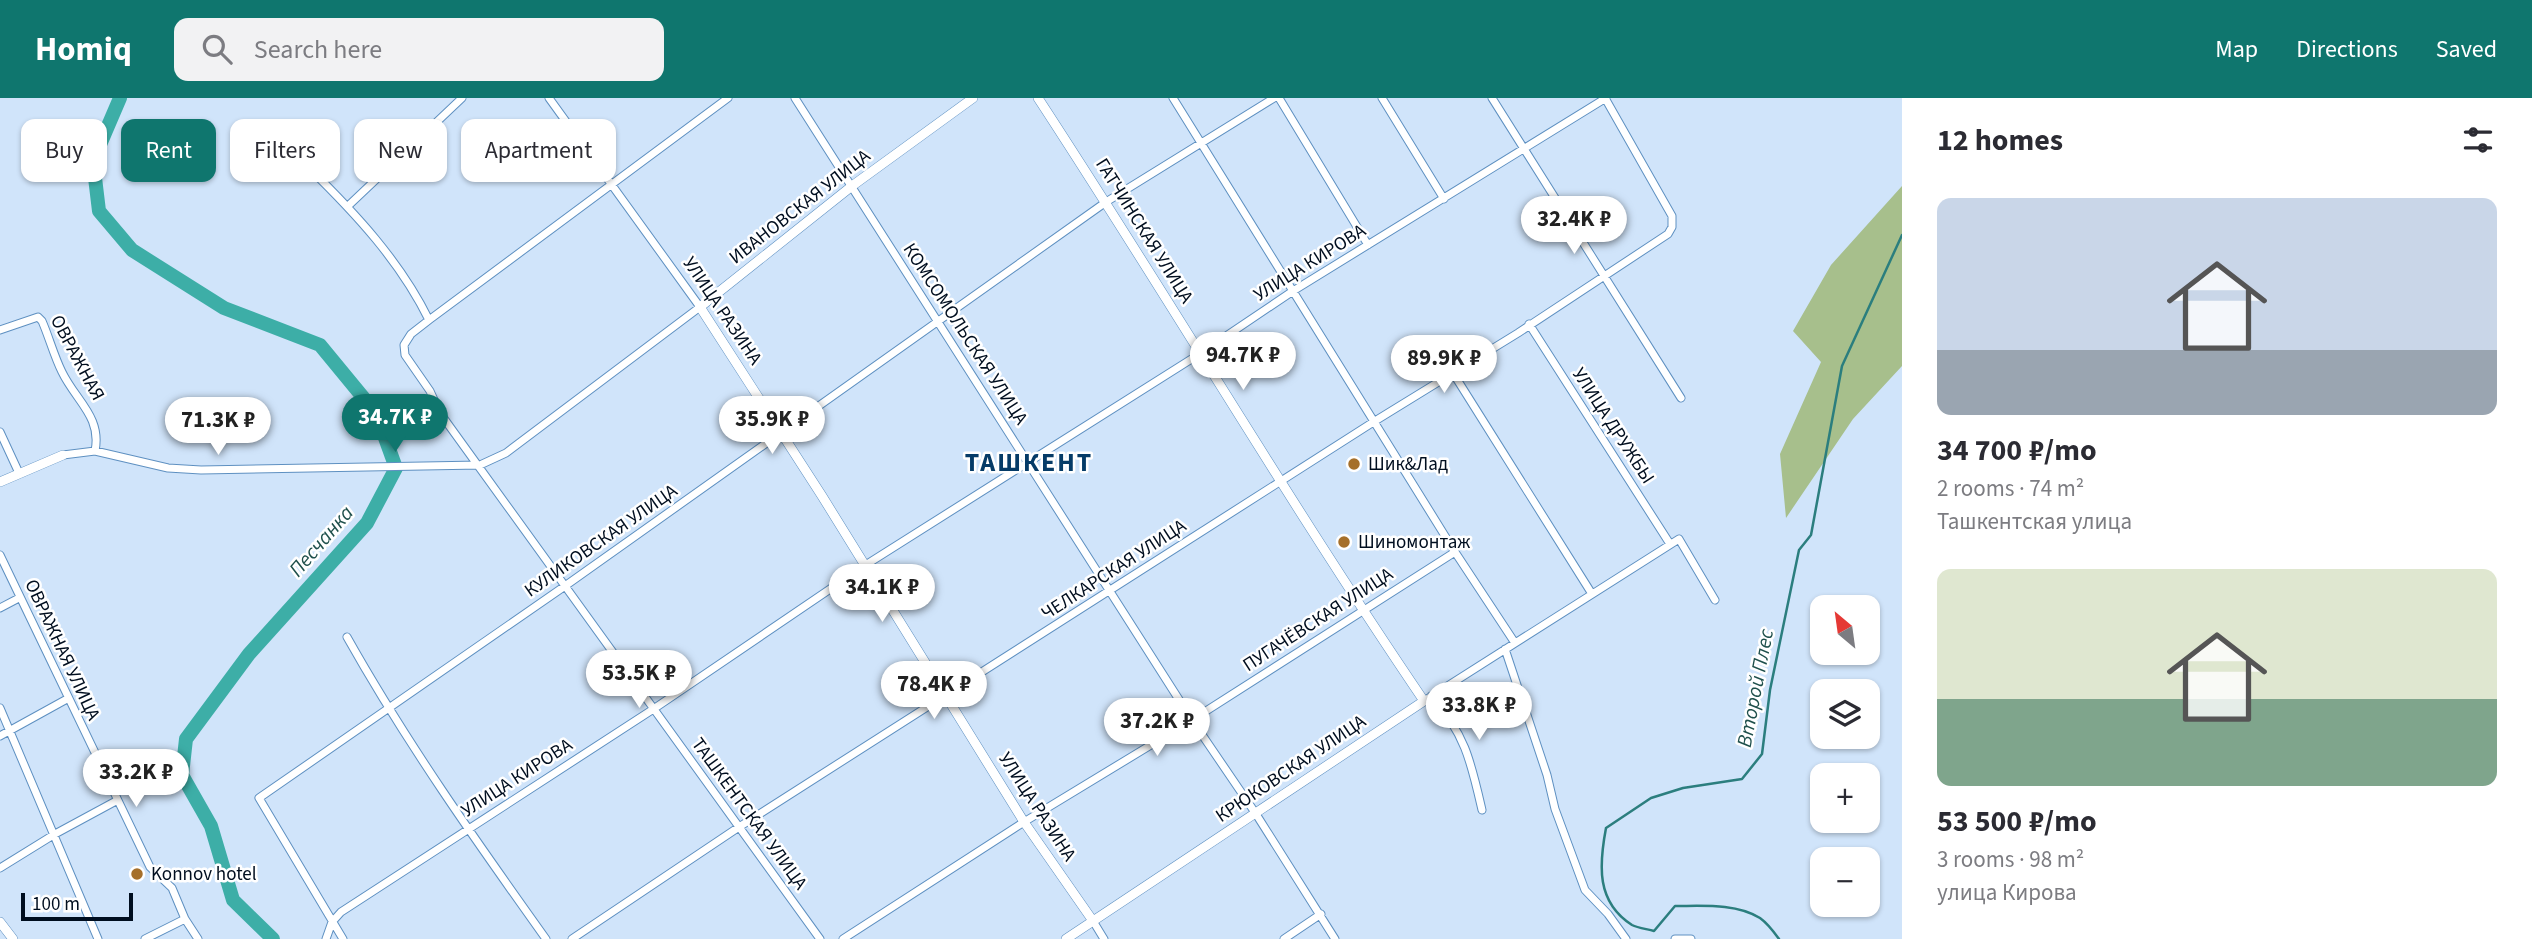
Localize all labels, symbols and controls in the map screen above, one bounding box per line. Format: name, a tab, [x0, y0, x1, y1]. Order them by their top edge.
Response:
search box	[174, 18, 664, 81]
text: Homiq	[35, 26, 132, 73]
icon: search	[198, 30, 236, 68]
text: Search here	[254, 31, 382, 68]
text: Map	[2215, 32, 2258, 67]
text: Directions	[2296, 32, 2398, 67]
text: Saved	[2436, 32, 2497, 67]
chip: Buy	[21, 119, 107, 182]
chip: Rent	[121, 119, 216, 182]
chip: Filters	[230, 119, 340, 182]
chip: New	[354, 119, 447, 182]
chip: Apartment	[461, 119, 616, 182]
text: 12 homes	[1937, 119, 2063, 162]
icon: filters	[2459, 121, 2497, 159]
street label: ИВАНОВСКАЯ УЛИЦА	[724, 143, 877, 271]
street label: ГАТЧИНСКАЯ УЛИЦА	[1088, 153, 1200, 309]
pin: 32.4K ₽	[1509, 197, 1639, 256]
text: 32.4K ₽	[1537, 202, 1611, 235]
street label: УЛИЦА КИРОВА	[1249, 217, 1372, 308]
street label: КОМСОМОЛЬСКАЯ УЛИЦА	[896, 238, 1034, 431]
icon: home	[2154, 243, 2280, 369]
street label: УЛИЦА РАЗИНА	[676, 252, 769, 371]
street label: ОВРАЖНАЯ	[43, 310, 111, 406]
pin: 94.7K ₽	[1178, 332, 1308, 392]
pin: 89.9K ₽	[1379, 336, 1509, 395]
text: 94.7K ₽	[1206, 338, 1280, 371]
text: 89.9K ₽	[1407, 341, 1481, 374]
street label: УЛИЦА ДРУЖБЫ	[1565, 363, 1661, 489]
pin: 34.7K ₽	[330, 394, 460, 454]
pin: 35.9K ₽	[707, 396, 837, 456]
pin: 71.3K ₽	[153, 398, 283, 457]
text: 34.7K ₽	[358, 400, 432, 433]
text: 35.9K ₽	[735, 402, 809, 435]
text: 71.3K ₽	[181, 403, 255, 436]
text: 34 700 ₽/mo	[1937, 429, 2097, 472]
district label: ТАШКЕНТ	[965, 444, 1093, 481]
place label: Шик&Лад	[1368, 451, 1448, 478]
marker: Шик&Лад	[1346, 456, 1362, 472]
text: 2 rooms · 74 m²	[1937, 472, 2084, 505]
street label: КУЛИКОВСКАЯ УЛИЦА	[519, 478, 684, 604]
water label: Песчанка	[282, 499, 360, 583]
text: Ташкентская улица	[1937, 505, 2132, 538]
street label: ЧЕЛКАРСКАЯ УЛИЦА	[1036, 513, 1192, 627]
place label: Шиномонтаж	[1358, 529, 1470, 556]
marker: Шиномонтаж	[1336, 534, 1352, 550]
street label: ПУГАЧЁВСКАЯ УЛИЦА	[1238, 561, 1399, 679]
pin: 34.1K ₽	[817, 564, 947, 624]
text: 34.1K ₽	[845, 570, 919, 603]
street label: ОВРАЖНАЯ УЛИЦА	[17, 575, 107, 726]
north arrow	[1810, 595, 1880, 665]
map controls	[1810, 595, 1880, 917]
icon: home	[2154, 614, 2280, 740]
water label: Второй Плес	[1729, 625, 1781, 750]
pin: 53.5K ₽	[574, 650, 704, 710]
text: 53.5K ₽	[602, 656, 676, 689]
pin: 78.4K ₽	[869, 662, 999, 721]
text: 78.4K ₽	[897, 667, 971, 700]
button: layers	[1810, 679, 1880, 749]
pin: 33.8K ₽	[1414, 682, 1544, 742]
text: 33.8K ₽	[1442, 688, 1516, 721]
pin: 37.2K ₽	[1092, 698, 1222, 758]
text: 37.2K ₽	[1120, 704, 1194, 737]
street label: КРЮКОВСКАЯ УЛИЦА	[1210, 708, 1372, 829]
street label: УЛИЦА КИРОВА	[456, 732, 578, 824]
street label: ТАШКЕНТСКАЯ УЛИЦА	[685, 732, 814, 896]
street label: УЛИЦА РАЗИНА	[992, 747, 1083, 867]
pin: 33.2K ₽	[71, 750, 201, 809]
text: 33.2K ₽	[99, 755, 173, 788]
button: +	[1810, 763, 1880, 833]
text: 53 500 ₽/mo	[1937, 800, 2097, 843]
text: 3 rooms · 98 m²	[1937, 843, 2084, 876]
button: −	[1810, 847, 1880, 917]
place label: Konnov hotel	[151, 861, 257, 888]
marker: Konnov hotel	[129, 866, 145, 882]
text: улица Кирова	[1937, 876, 2077, 909]
scale bar	[21, 890, 133, 922]
text: 100 m	[32, 891, 80, 918]

